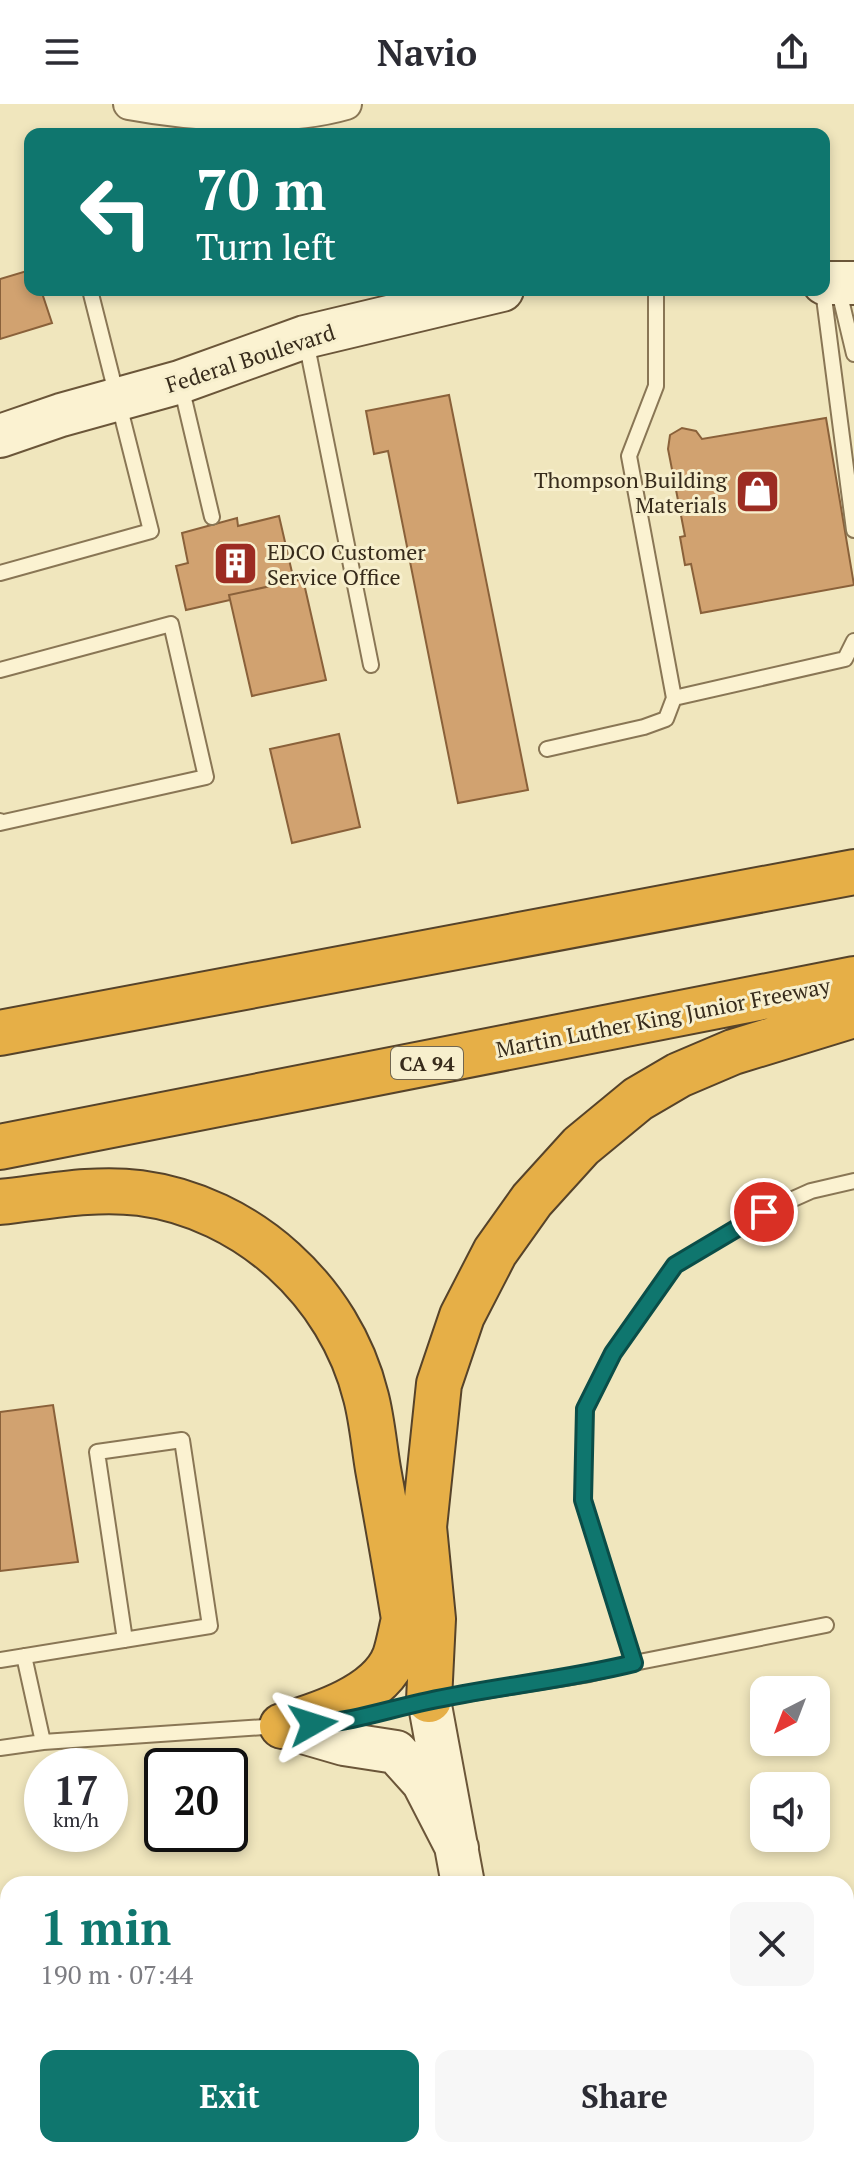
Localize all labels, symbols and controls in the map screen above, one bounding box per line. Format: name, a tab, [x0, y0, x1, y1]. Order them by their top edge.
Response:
text: Navio	[377, 29, 477, 76]
icon: menu	[40, 30, 84, 74]
icon: share	[770, 30, 814, 74]
text: 70 m	[196, 152, 326, 226]
icon: left	[64, 160, 168, 264]
text: Turn left	[196, 223, 336, 270]
street label: Federal Boulevard	[162, 317, 338, 399]
place label: Thompson Building Materials	[534, 465, 727, 519]
shop icon: Thompson Building Materials	[734, 468, 782, 516]
place label: EDCO Customer Service Office	[267, 537, 426, 591]
building icon: EDCO Customer Service Office	[212, 540, 260, 588]
street label: Martin Luther King Junior Freeway	[493, 970, 833, 1064]
road number: CA 94	[391, 1047, 463, 1079]
pin	[730, 1178, 798, 1246]
icon: arrive	[742, 1190, 786, 1234]
north arrow	[750, 1676, 830, 1756]
map controls	[750, 1676, 830, 1852]
position arrow	[271, 1682, 355, 1766]
speed limit sign: 20	[144, 1748, 248, 1852]
text: 17	[53, 1763, 99, 1816]
button: sound	[750, 1772, 830, 1852]
text: km/h	[53, 1806, 99, 1833]
text: 1 min	[40, 1895, 171, 1959]
button: close	[730, 1902, 814, 1986]
text: 190 m · 07:44	[40, 1957, 193, 1991]
button: Exit	[40, 2050, 419, 2142]
button: Share	[435, 2050, 814, 2142]

